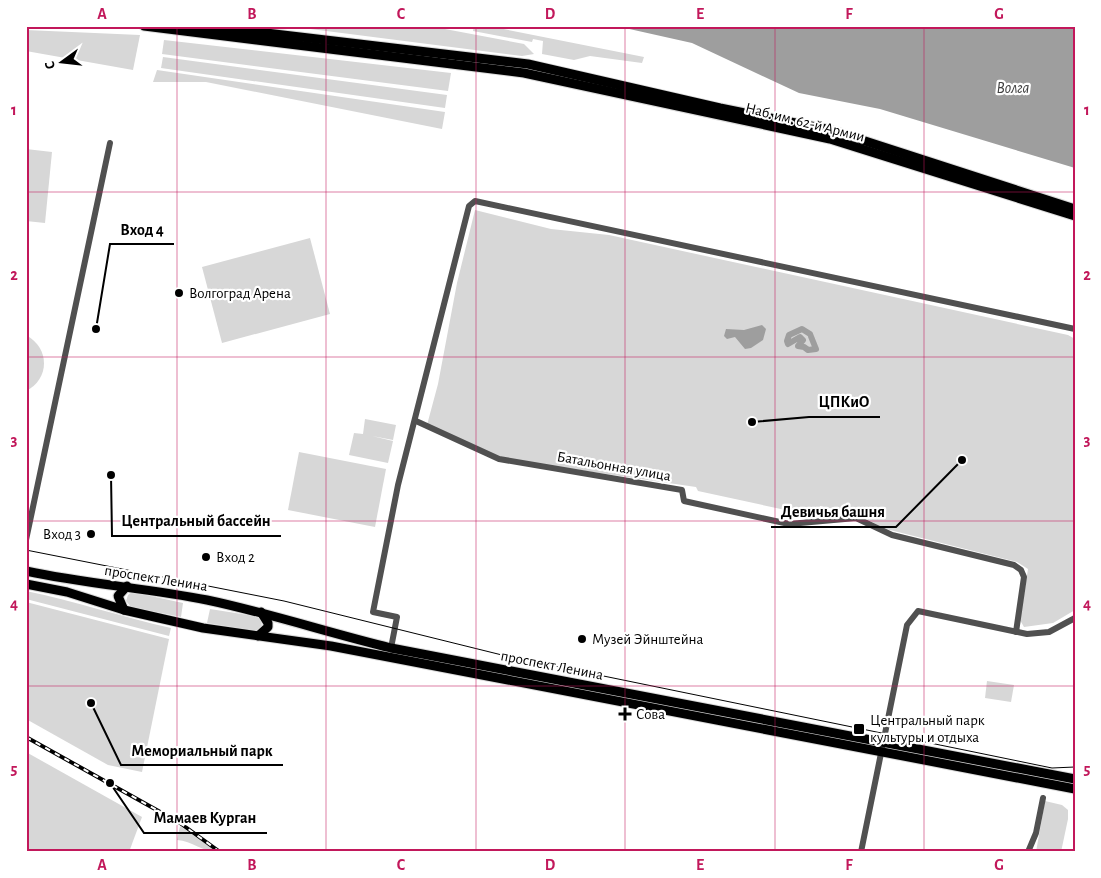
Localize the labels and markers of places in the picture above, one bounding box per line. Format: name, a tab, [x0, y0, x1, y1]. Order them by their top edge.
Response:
callout: Вход 4	[110, 213, 174, 244]
place label: Волгоград Арена	[189, 286, 291, 301]
marker: Волгоград Арена	[173, 287, 185, 299]
callout: ЦПКиО	[809, 386, 880, 417]
callout: Девичья башня	[771, 496, 896, 527]
callout: Центральный бассейн	[112, 505, 281, 536]
place label: Вход 3	[43, 527, 81, 542]
marker: Вход 3	[85, 528, 97, 540]
place label: Вход 2	[216, 550, 255, 565]
marker: Вход 2	[200, 551, 212, 563]
place label: Музей Эйнштейна	[592, 632, 704, 647]
marker: Музей Эйнштейна	[576, 633, 588, 645]
marker: Сова	[618, 707, 632, 721]
place label: Сова	[636, 707, 665, 722]
place label: Центральный парк культуры и отдыха	[870, 713, 985, 745]
marker: Центральный парк культуры и отдыха	[852, 722, 866, 736]
callout: Мемориальный парк	[121, 734, 283, 765]
callout: Мамаев Курган	[144, 802, 267, 833]

